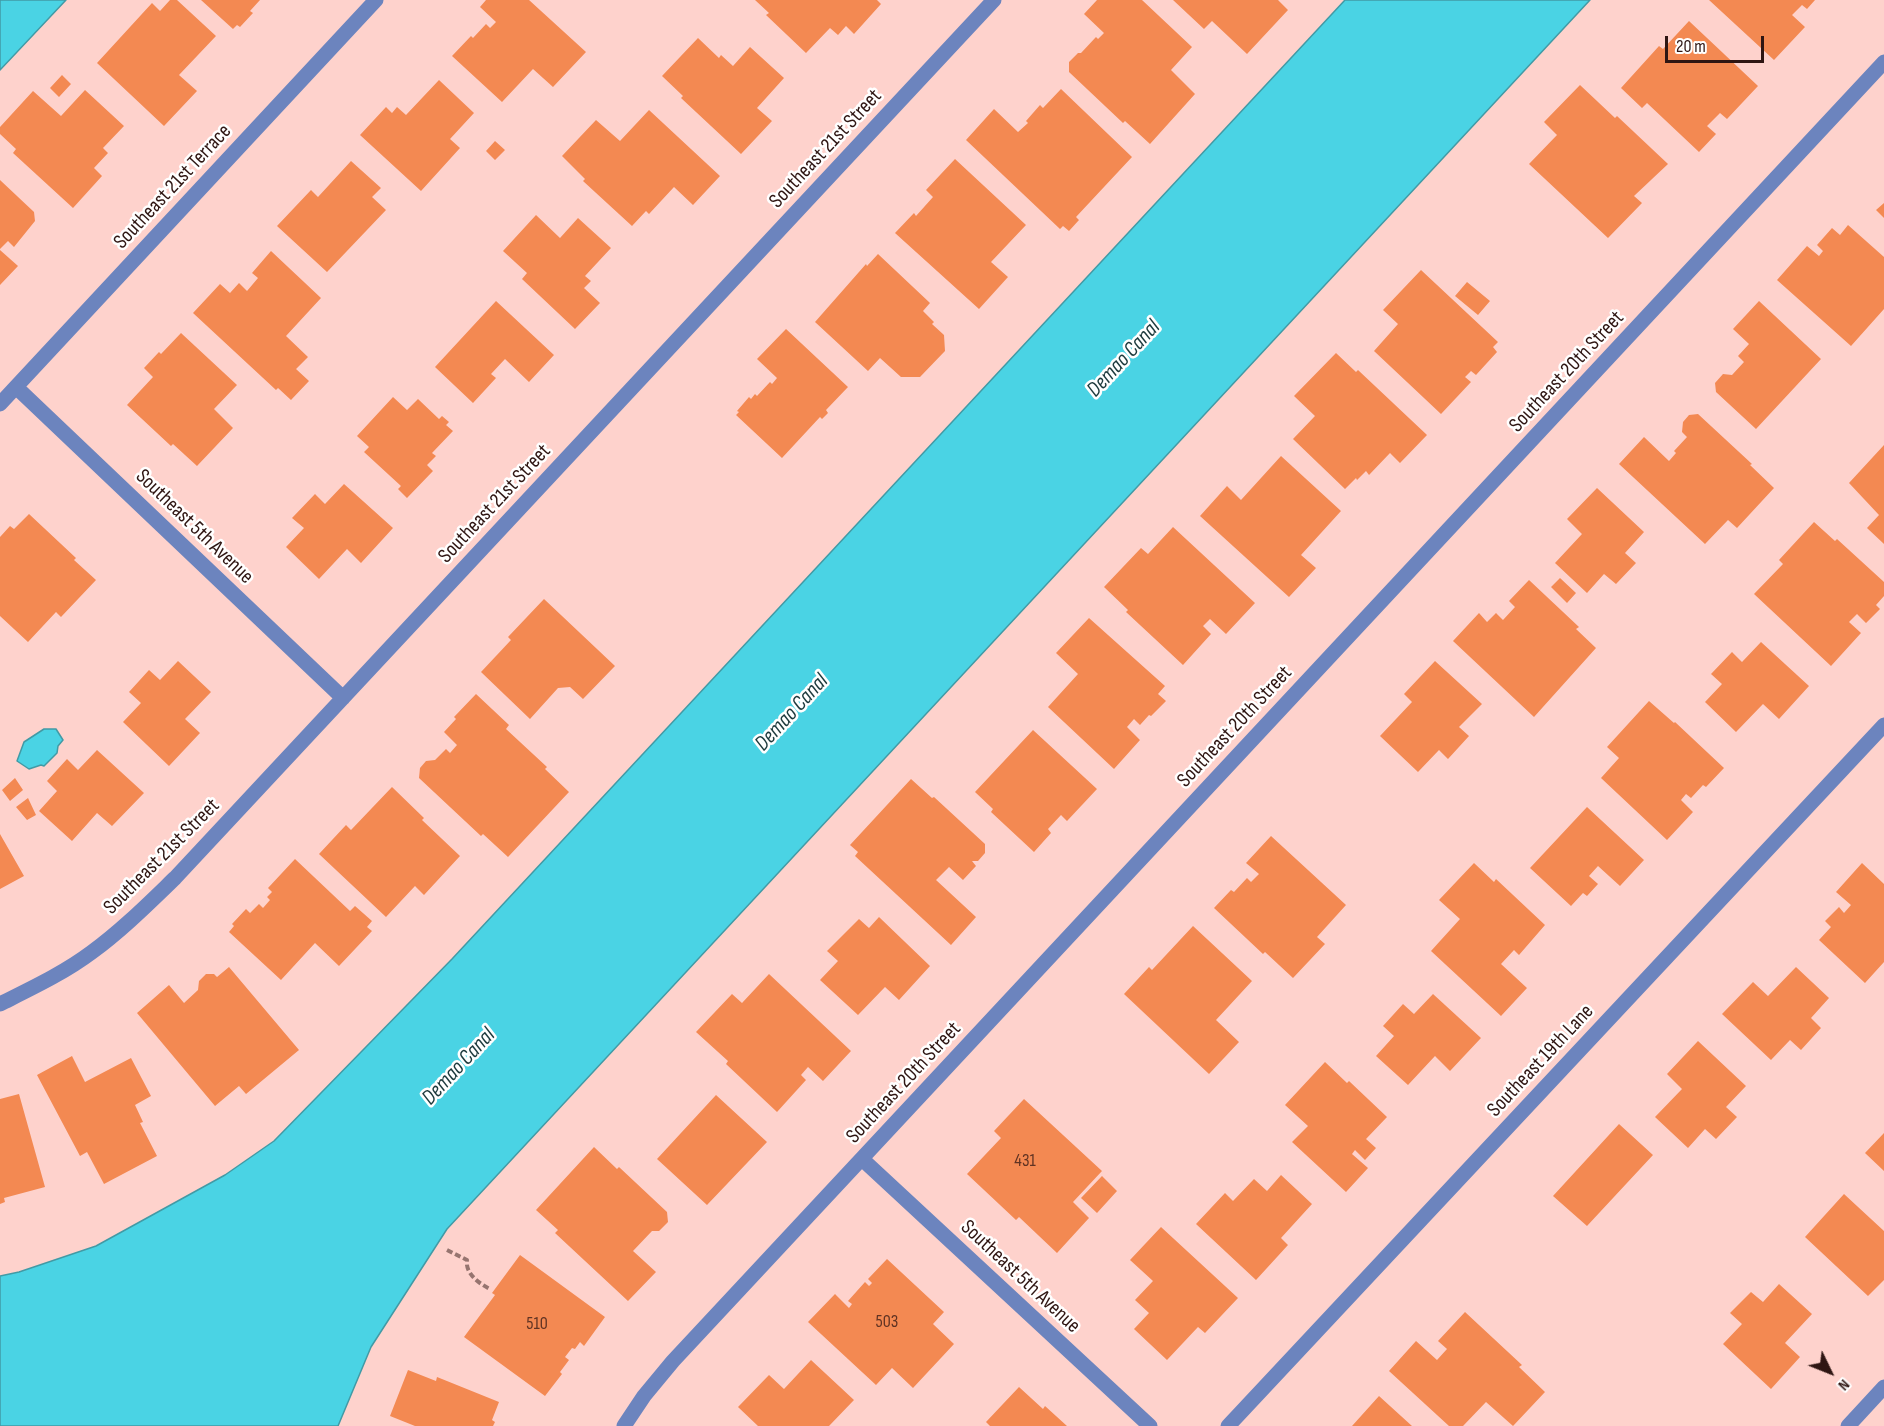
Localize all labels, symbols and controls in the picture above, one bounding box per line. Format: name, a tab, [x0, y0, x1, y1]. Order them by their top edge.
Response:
scale bar	[1668, 24, 1767, 62]
text: 20 m	[1676, 36, 1706, 57]
street label: Southeast 21st Street	[764, 84, 888, 214]
street label: Southeast 21st Terrace	[109, 119, 237, 255]
street label: Southeast 20th Street	[1504, 306, 1630, 438]
water label: Demao Canal	[1082, 315, 1166, 403]
street label: Southeast 21st Street	[433, 439, 557, 569]
street label: Southeast 5th Avenue	[130, 464, 258, 590]
street label: Southeast 20th Street	[1172, 661, 1298, 793]
water label: Demao Canal	[750, 669, 834, 757]
street label: Southeast 21st Street	[99, 794, 225, 920]
street label: Southeast 19th Lane	[1483, 1000, 1599, 1122]
street label: Southeast 20th Street	[841, 1017, 967, 1149]
water label: Demao Canal	[417, 1023, 501, 1111]
house number: 431	[1014, 1150, 1036, 1172]
street label: Southeast 5th Avenue	[955, 1215, 1085, 1339]
house number: 503	[876, 1311, 898, 1333]
house number: 510	[526, 1313, 548, 1335]
north arrow	[1800, 1342, 1860, 1402]
text: N	[1834, 1375, 1853, 1394]

